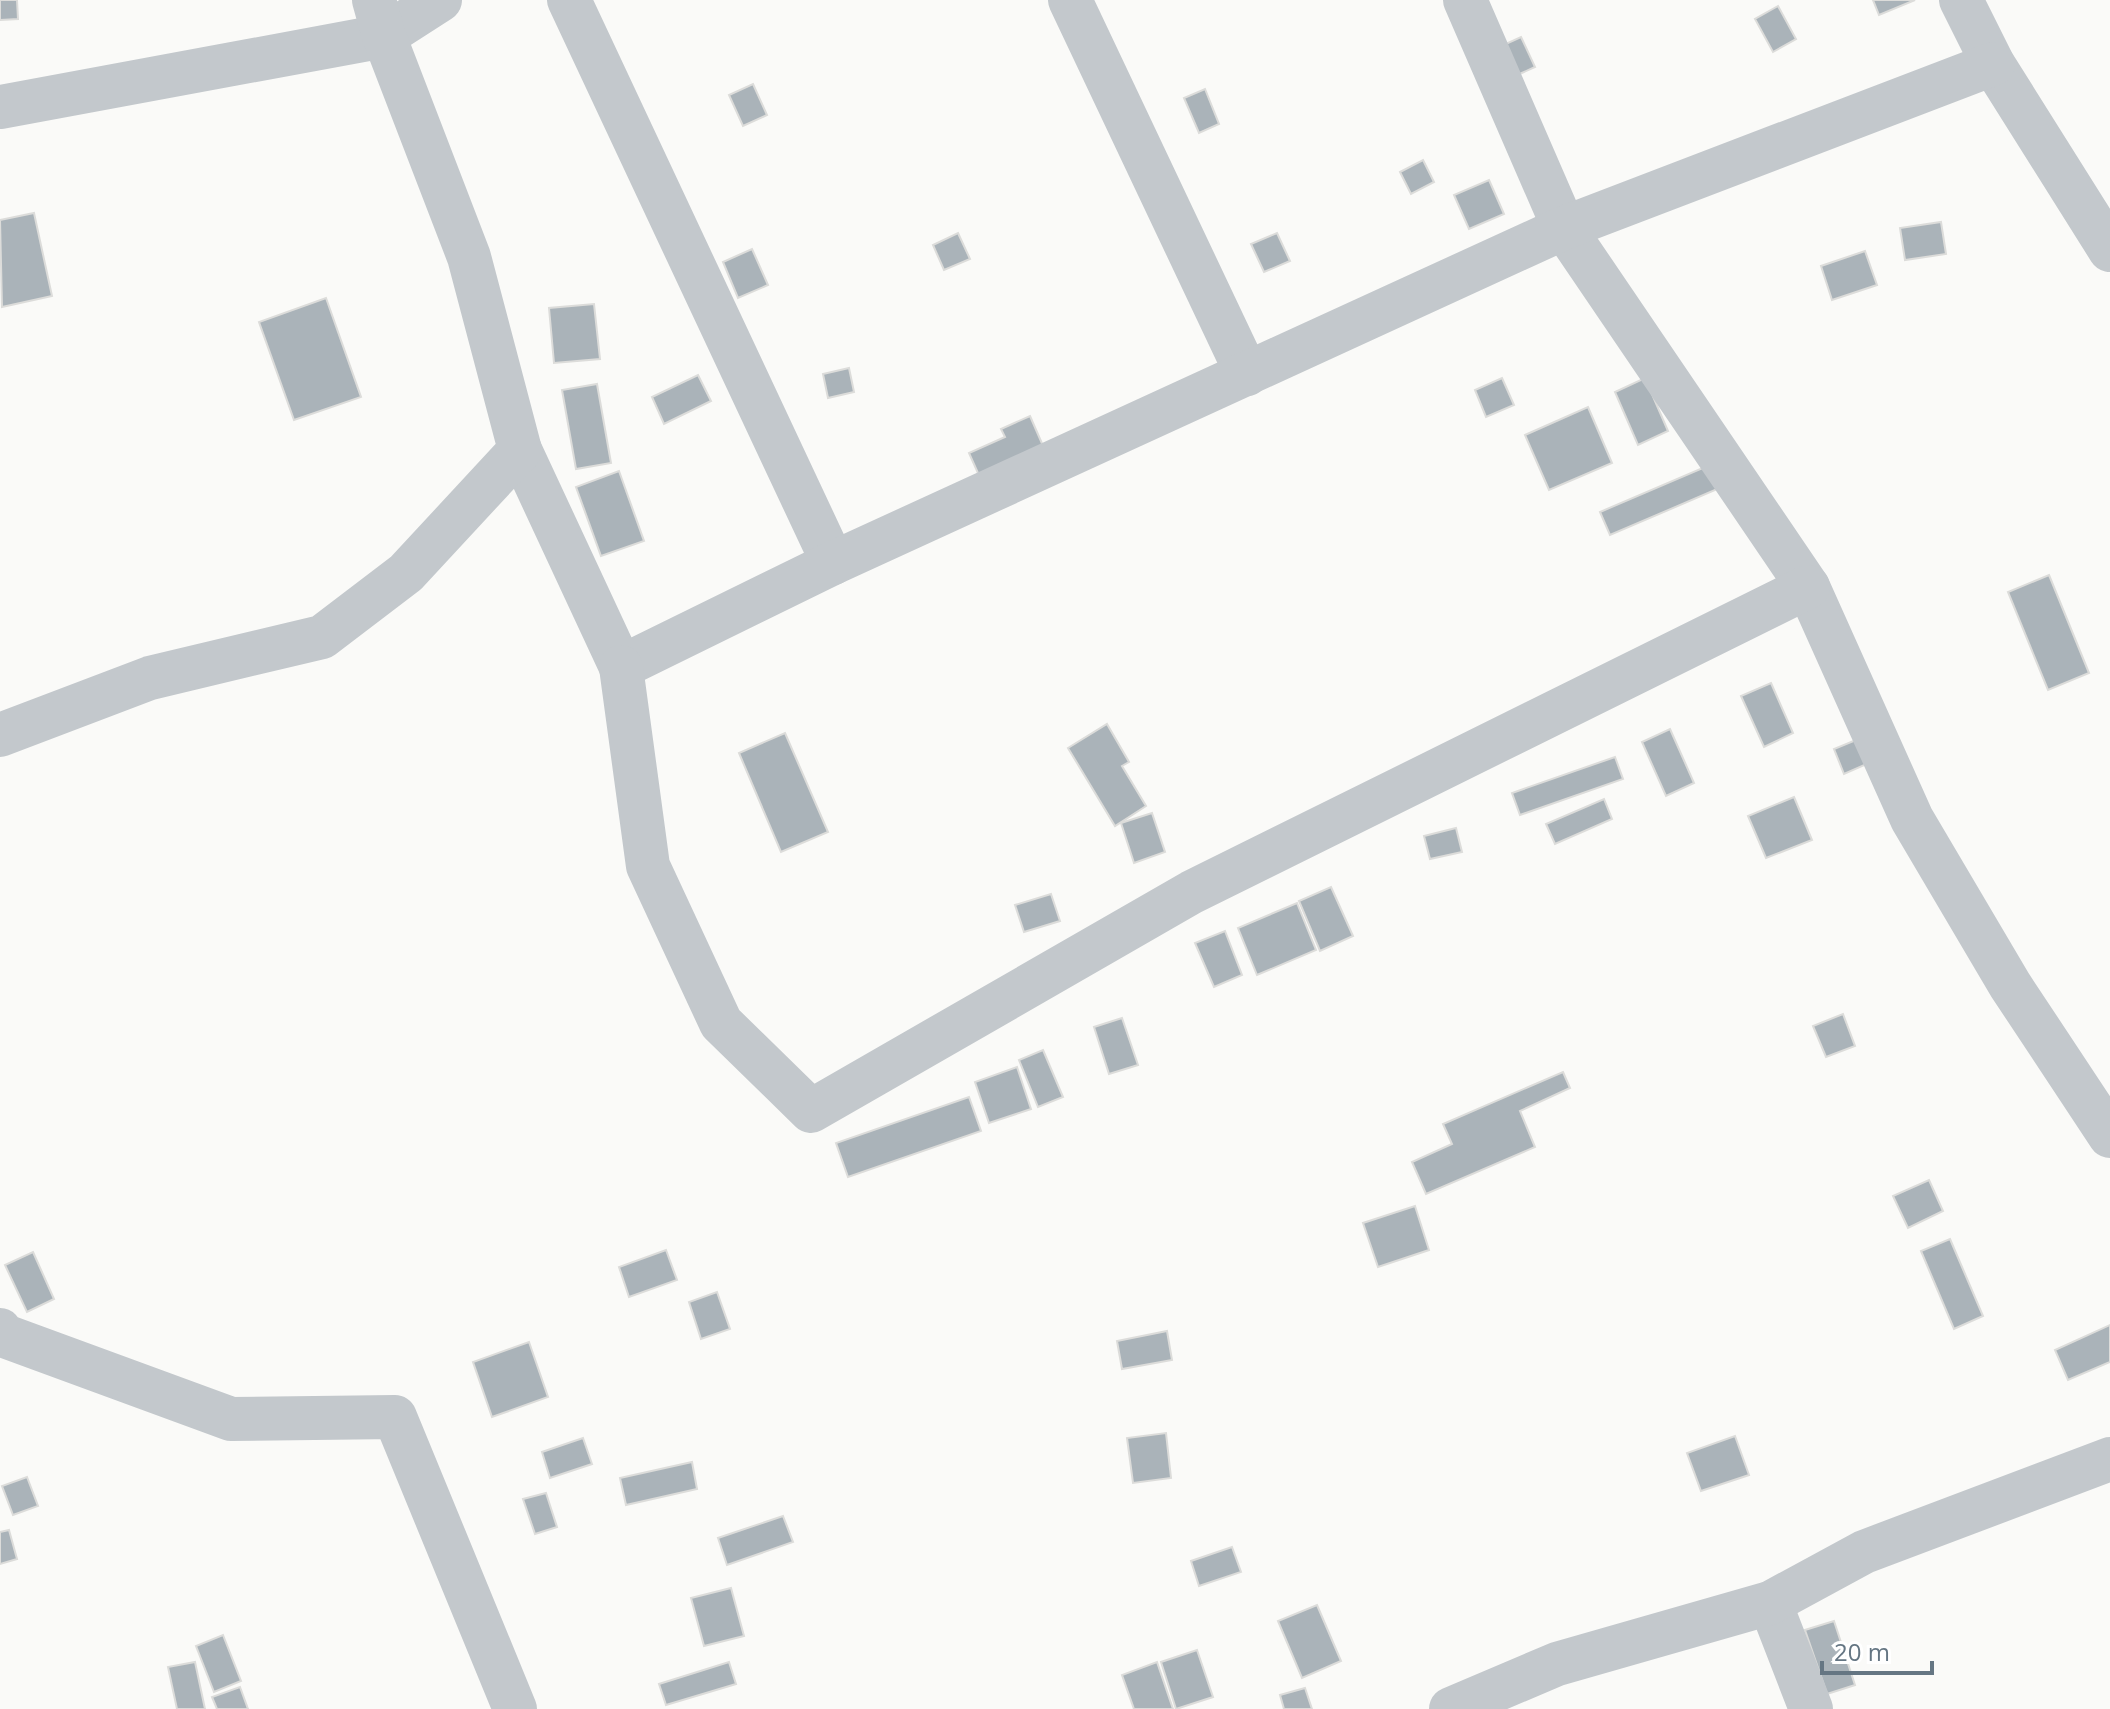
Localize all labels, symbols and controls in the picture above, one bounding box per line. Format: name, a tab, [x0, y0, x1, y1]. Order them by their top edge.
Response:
scale bar	[1822, 1625, 1932, 1675]
text: 20 m	[1834, 1635, 1890, 1668]

